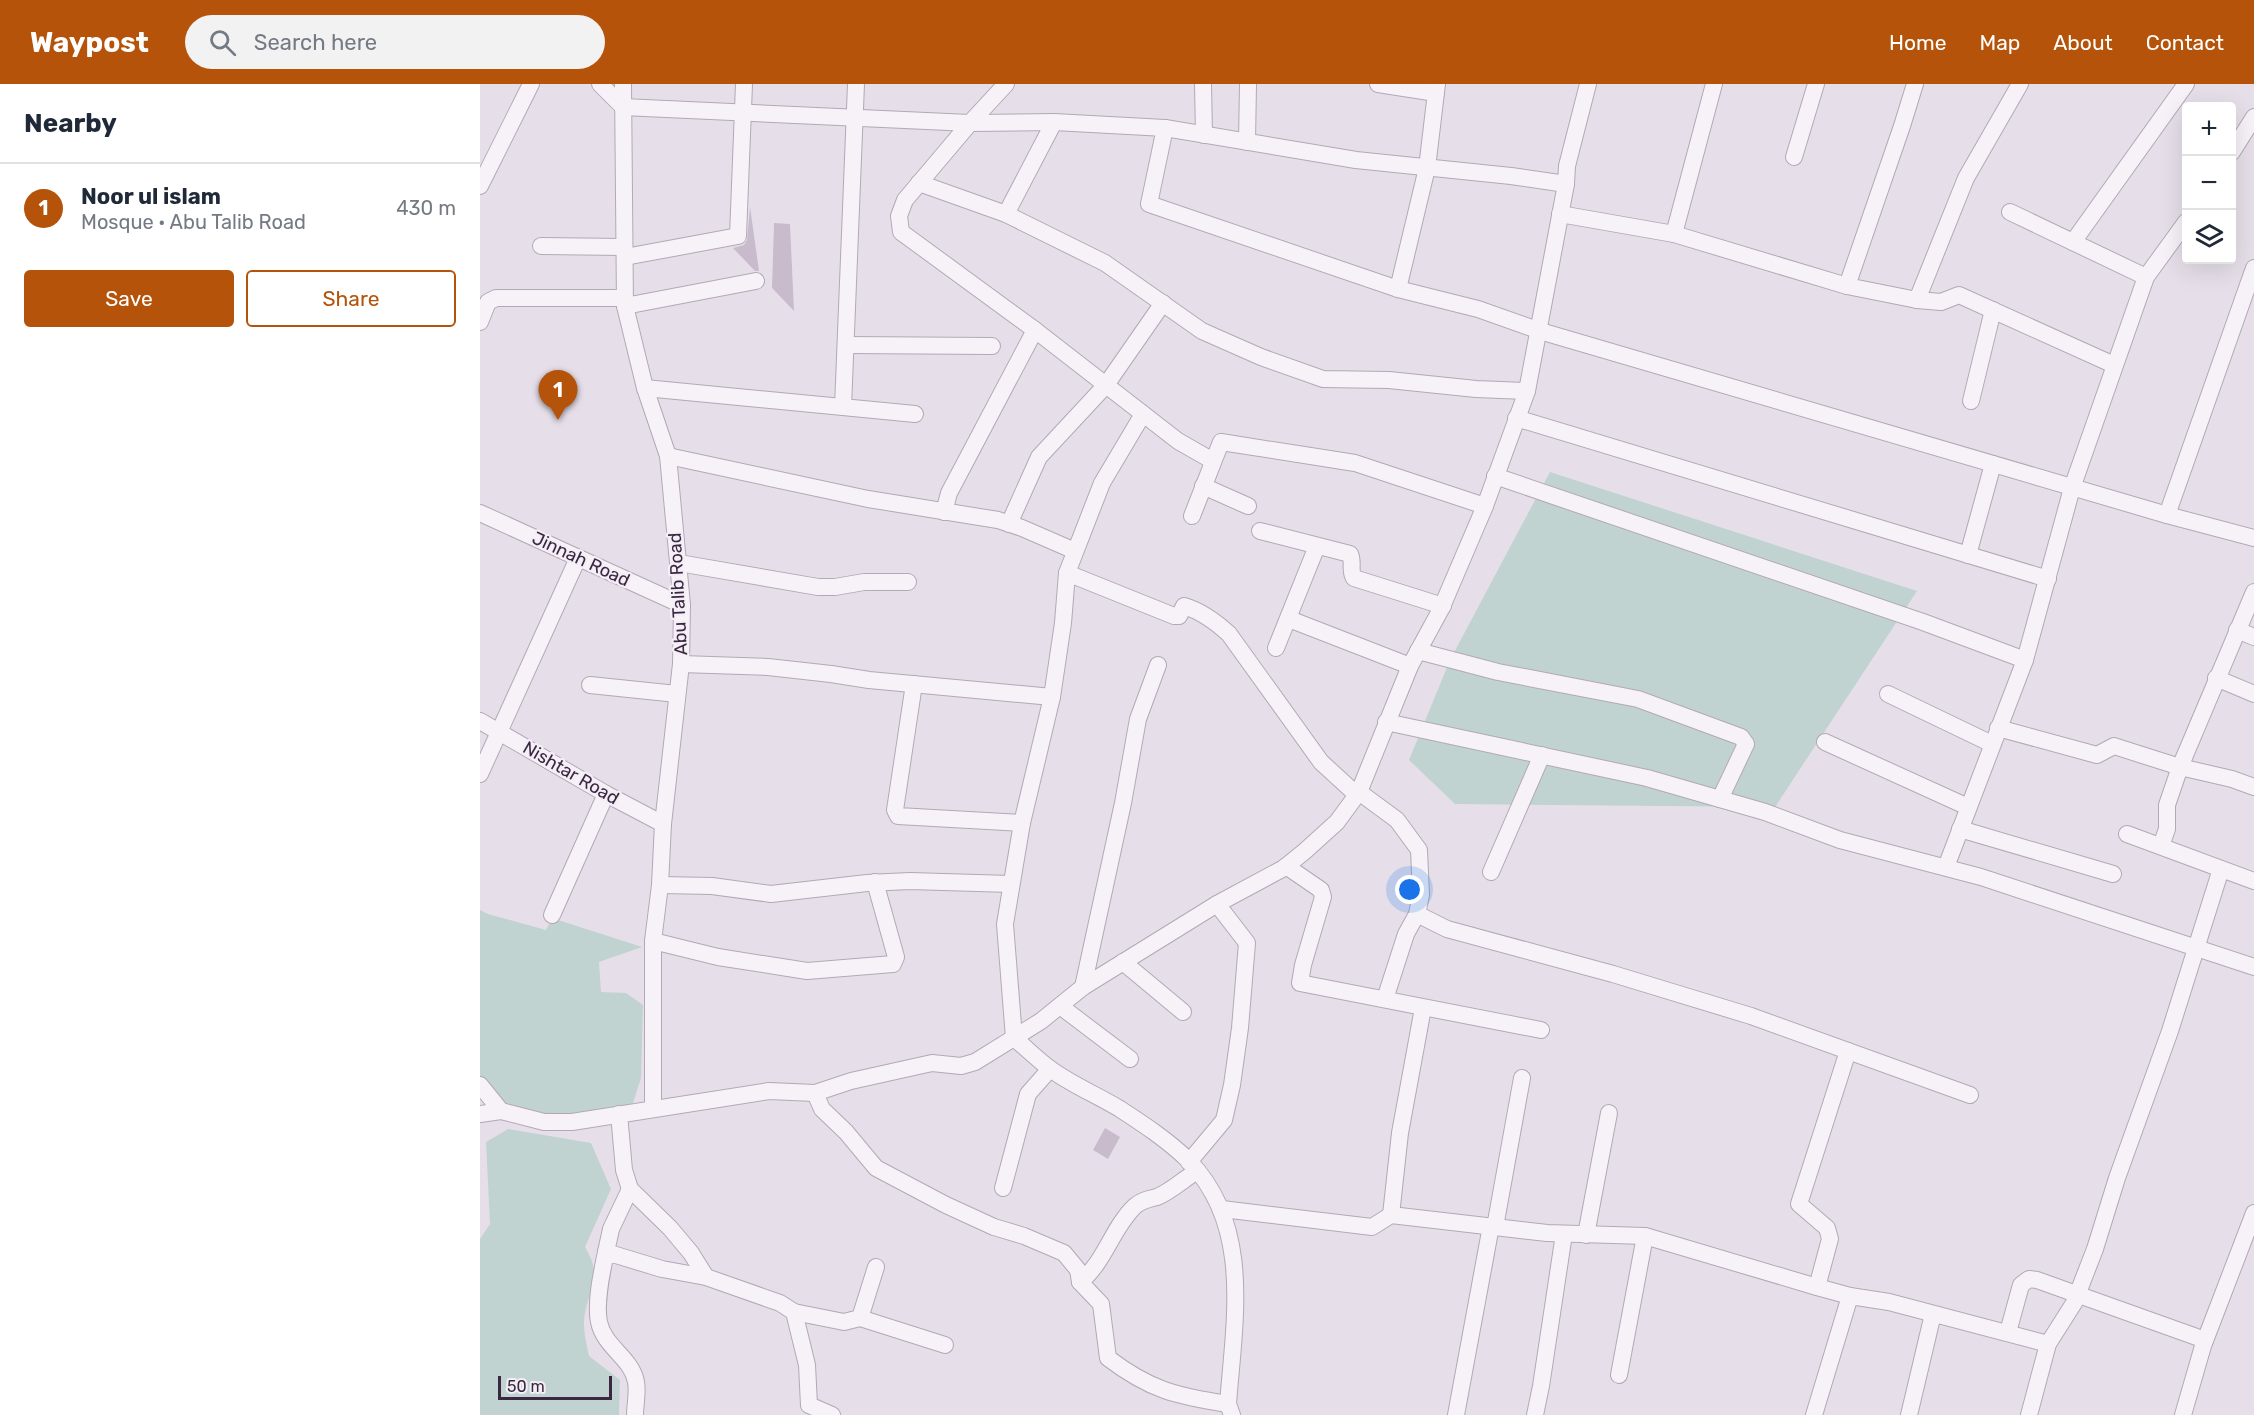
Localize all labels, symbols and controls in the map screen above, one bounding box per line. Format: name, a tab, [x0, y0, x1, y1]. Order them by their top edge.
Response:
search box	[185, 15, 605, 69]
text: Waypost	[30, 26, 149, 59]
icon: search	[206, 26, 239, 59]
text: Search here	[254, 29, 377, 56]
text: Home	[1889, 30, 1946, 55]
text: Map	[1979, 30, 2020, 55]
text: About	[2053, 30, 2113, 55]
text: Contact	[2146, 30, 2224, 55]
map controls	[2182, 102, 2236, 264]
button: +	[2182, 102, 2236, 156]
text: Nearby	[24, 108, 117, 139]
button: −	[2182, 156, 2236, 210]
text: Noor ul islam	[81, 183, 221, 210]
text: 1	[39, 196, 48, 220]
text: 430 m	[396, 196, 456, 220]
text: Mosque · Abu Talib Road	[81, 210, 306, 234]
button: layers	[2182, 210, 2236, 264]
button: Save	[24, 270, 234, 327]
button: Share	[246, 270, 456, 327]
pin: 1	[538, 370, 578, 420]
street label: Jinnah Road	[529, 527, 633, 591]
street label: Abu Talib Road	[664, 532, 692, 656]
street label: Nishtar Road	[519, 737, 623, 809]
your location	[1395, 875, 1424, 904]
scale bar	[498, 1373, 612, 1400]
text: 50 m	[507, 1377, 545, 1396]

